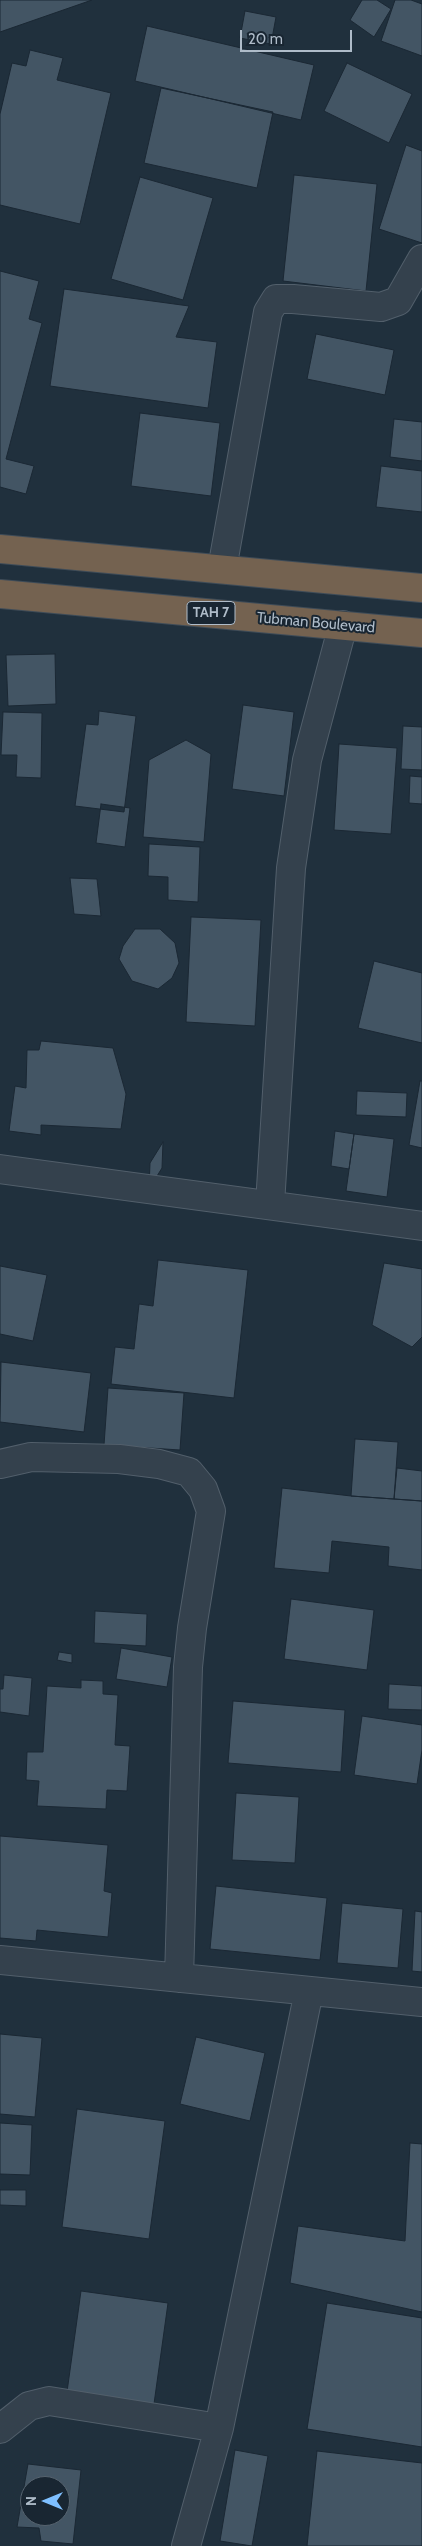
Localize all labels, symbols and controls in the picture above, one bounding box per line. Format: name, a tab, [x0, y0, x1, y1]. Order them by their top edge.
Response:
scale bar	[242, 20, 354, 52]
text: 20 m	[248, 30, 283, 48]
road number: TAH 7	[187, 602, 235, 624]
street label: Tubman Boulevard	[256, 609, 376, 637]
north arrow	[20, 2476, 70, 2526]
text: N	[22, 2496, 40, 2506]

